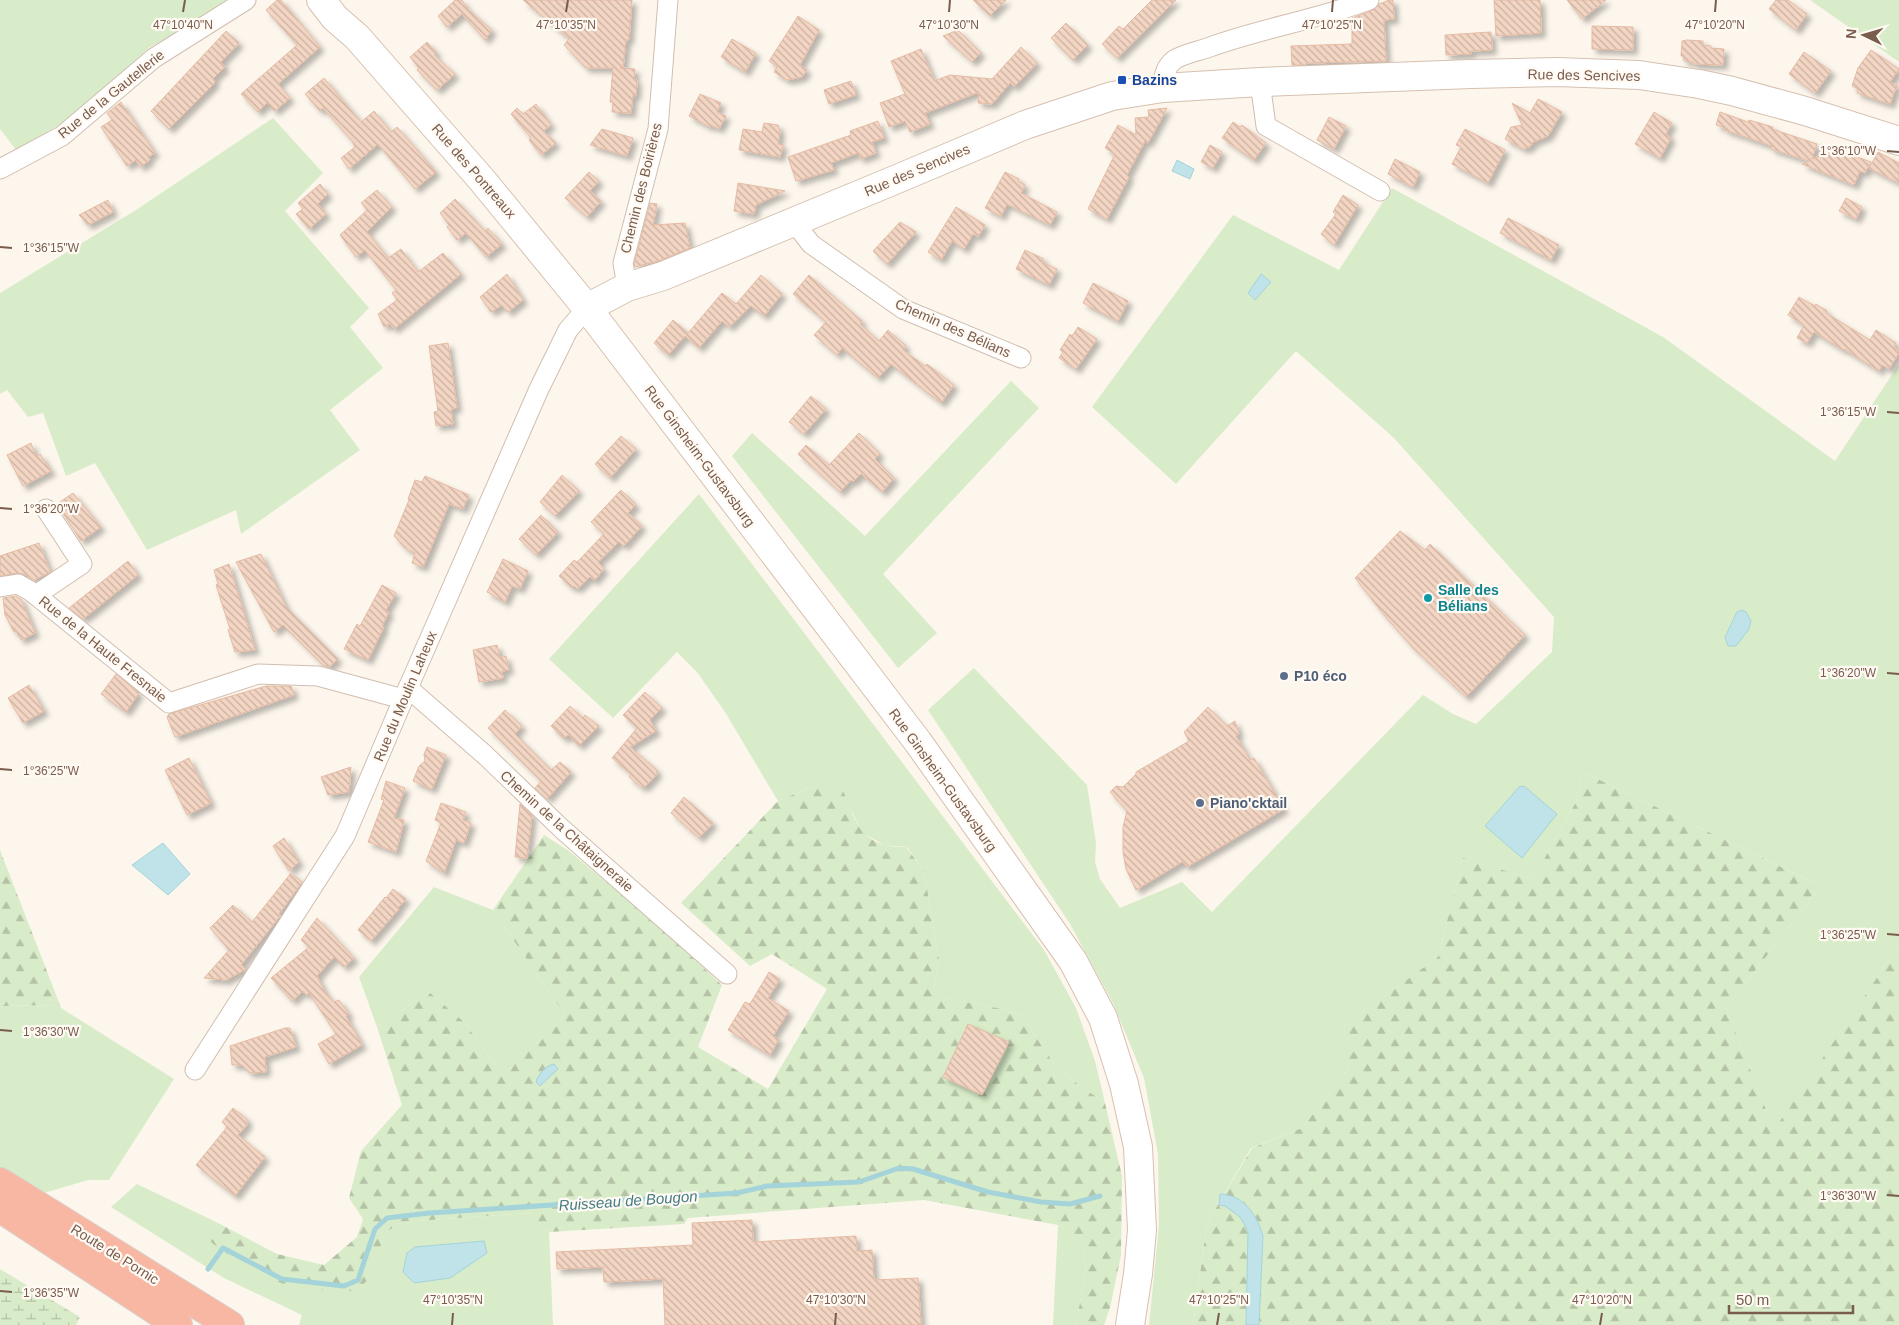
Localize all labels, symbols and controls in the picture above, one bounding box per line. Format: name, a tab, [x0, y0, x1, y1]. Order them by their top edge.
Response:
north arrow	[1839, 10, 1889, 60]
text: 47°10'40"N	[153, 18, 213, 32]
text: 47°10'35"N	[536, 18, 596, 32]
text: 47°10'30"N	[919, 18, 979, 32]
text: 47°10'25"N	[1302, 18, 1362, 32]
text: 47°10'20"N	[1685, 18, 1745, 32]
text: N	[1843, 28, 1859, 40]
street label: Rue de la Gautellerie	[55, 46, 167, 142]
street label: Rue des Sencives	[1527, 66, 1641, 84]
place label: Bazins	[1132, 72, 1177, 88]
marker: Bazins	[1116, 74, 1128, 86]
street label: Rue des Pontreaux	[429, 121, 519, 221]
street label: Chemin des Boirières	[617, 121, 665, 255]
street label: Rue des Sencives	[862, 141, 972, 199]
text: 1°36'10"W	[1820, 144, 1877, 158]
text: 1°36'15"W	[23, 241, 80, 255]
street label: Chemin des Bélians	[893, 295, 1013, 361]
street label: Rue Ginsheim-Gustavsburg	[642, 382, 758, 530]
text: 1°36'15"W	[1820, 405, 1877, 419]
text: 1°36'20"W	[23, 502, 80, 516]
place label: Salle des Bélians	[1438, 582, 1499, 614]
marker: Salle des Bélians	[1422, 592, 1434, 604]
street label: Rue de la Haute Fresnaie	[36, 593, 170, 706]
street label: Rue du Moulin Laheux	[370, 628, 440, 764]
text: 1°36'20"W	[1820, 666, 1877, 680]
place label: P10 éco	[1294, 668, 1347, 684]
marker: P10 éco	[1278, 670, 1290, 682]
street label: Rue Ginsheim-Gustavsburg	[886, 705, 1000, 855]
text: 1°36'25"W	[23, 764, 80, 778]
street label: Chemin de la Châtaigneraie	[497, 767, 637, 895]
place label: Piano'cktail	[1210, 795, 1287, 811]
marker: Piano'cktail	[1194, 797, 1206, 809]
text: 1°36'25"W	[1820, 928, 1877, 942]
text: 1°36'30"W	[23, 1025, 80, 1039]
water label: Ruisseau de Bougon	[558, 1187, 698, 1214]
text: 1°36'30"W	[1820, 1189, 1877, 1203]
street label: Route de Pornic	[68, 1221, 162, 1287]
scale bar	[1729, 1282, 1853, 1314]
text: 1°36'35"W	[23, 1286, 80, 1300]
text: 50 m	[1736, 1291, 1769, 1308]
text: 47°10'35"N	[423, 1293, 483, 1307]
text: 47°10'30"N	[806, 1293, 866, 1307]
text: 47°10'25"N	[1189, 1293, 1249, 1307]
text: 47°10'20"N	[1572, 1293, 1632, 1307]

